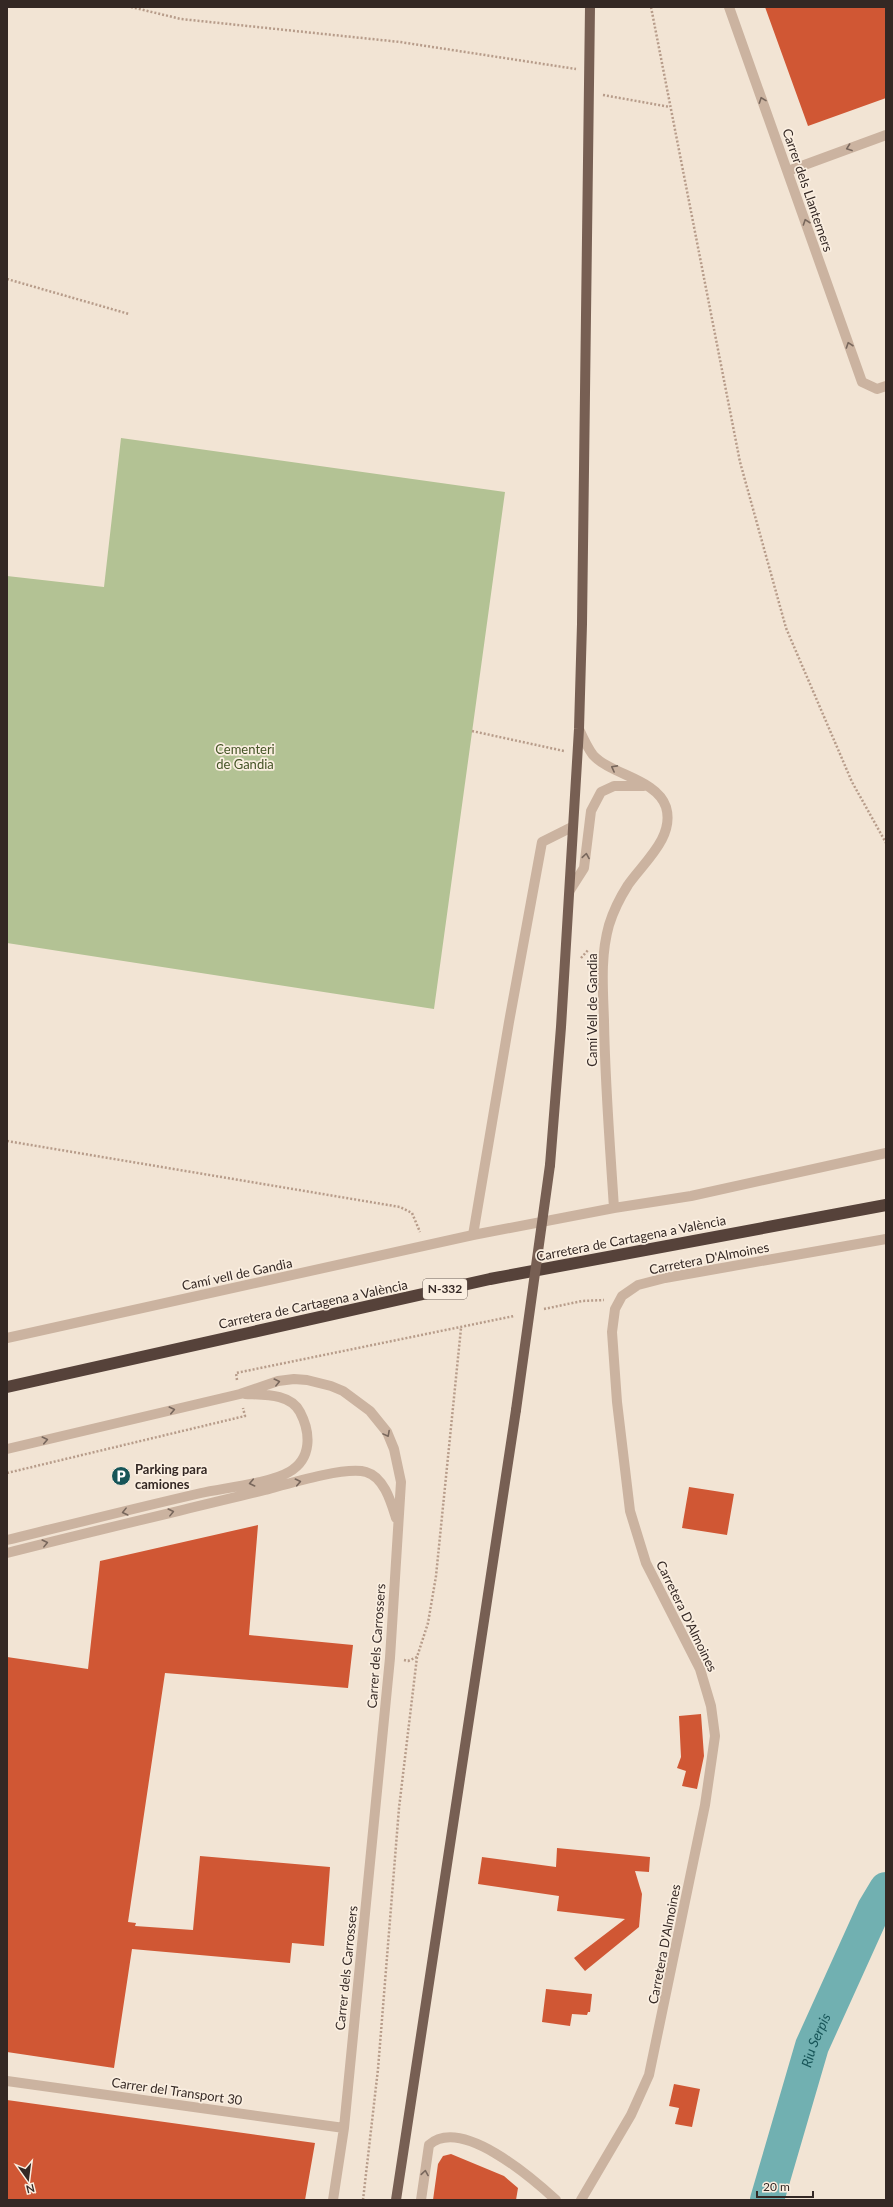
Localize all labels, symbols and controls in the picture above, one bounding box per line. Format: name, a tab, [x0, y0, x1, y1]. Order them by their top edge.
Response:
one-way arrow	[759, 96, 767, 103]
street label: Carrer dels Llanterners	[779, 126, 837, 254]
one-way arrow	[846, 144, 853, 152]
one-way arrow	[802, 219, 811, 226]
one-way arrow	[845, 342, 853, 349]
park label: Cementeri de Gandia	[215, 741, 275, 772]
one-way arrow	[611, 766, 618, 773]
one-way arrow	[581, 853, 590, 859]
street label: Camí Vell de Gandia	[584, 953, 600, 1067]
street label: Carretera de Cartagena a València	[535, 1212, 727, 1264]
street label: Carretera D'Almoines	[648, 1238, 771, 1277]
street label: Camí vell de Gandia	[180, 1254, 294, 1294]
street label: Carretera de Cartagena a València	[217, 1276, 409, 1332]
road number: N-332	[423, 1279, 467, 1299]
one-way arrow	[274, 1378, 280, 1386]
one-way arrow	[168, 1406, 175, 1414]
one-way arrow	[382, 1429, 390, 1437]
one-way arrow	[42, 1436, 48, 1444]
place label: Parking para camiones	[135, 1461, 207, 1492]
parking icon: Parking para camiones	[110, 1465, 132, 1487]
one-way arrow	[249, 1478, 255, 1486]
one-way arrow	[294, 1478, 301, 1487]
one-way arrow	[122, 1507, 128, 1515]
one-way arrow	[168, 1509, 174, 1517]
one-way arrow	[42, 1540, 48, 1548]
street label: Carretera D'Almoines	[653, 1558, 721, 1675]
street label: Carrer dels Carrossers	[364, 1583, 388, 1709]
street label: Carretera D'Almoines	[645, 1882, 684, 2005]
street label: Carrer dels Carrossers	[331, 1904, 361, 2031]
water label: Riu Serpis	[797, 2010, 834, 2069]
street label: Carrer del Transport 30	[111, 2074, 244, 2108]
north arrow	[8, 2159, 48, 2199]
one-way arrow	[420, 2170, 429, 2176]
scale bar	[757, 2173, 813, 2199]
text: 20 m	[763, 2179, 790, 2194]
text: N	[25, 2182, 36, 2197]

